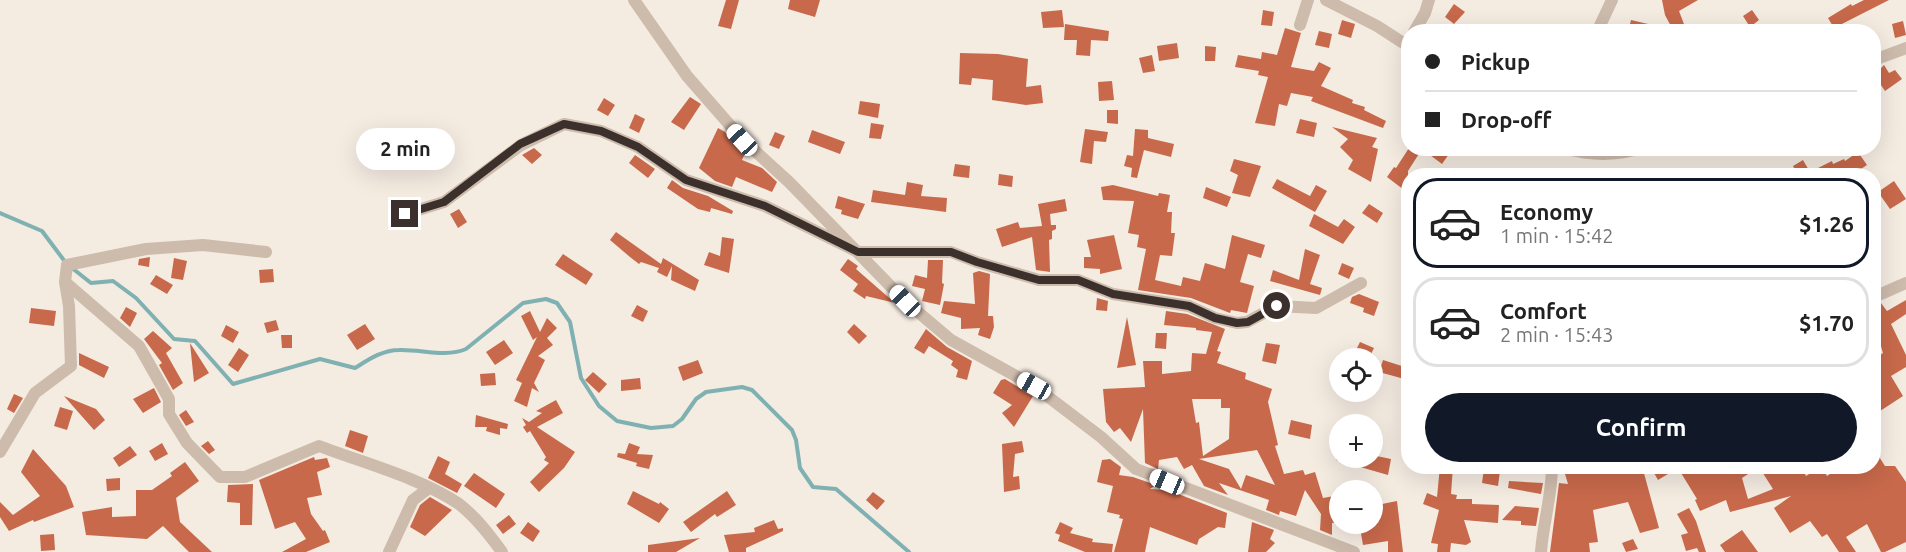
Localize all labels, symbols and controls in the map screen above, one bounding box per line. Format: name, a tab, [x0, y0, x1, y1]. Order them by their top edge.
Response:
text: Pickup	[1461, 49, 1530, 74]
text: Drop-off	[1461, 107, 1551, 132]
car	[723, 121, 761, 159]
callout: 2 min	[356, 127, 454, 169]
text: 2 min	[380, 137, 431, 160]
icon: car	[1428, 196, 1482, 250]
text: Economy	[1500, 199, 1593, 224]
route end	[391, 200, 418, 227]
text: $1.26	[1799, 211, 1854, 236]
text: 1 min · 15:42	[1500, 224, 1614, 247]
car	[886, 282, 924, 320]
route start	[1263, 292, 1290, 319]
icon: car	[1428, 295, 1482, 349]
text: Comfort	[1500, 298, 1587, 323]
text: $1.70	[1799, 310, 1854, 335]
text: 2 min · 15:43	[1500, 323, 1614, 346]
map controls	[1329, 348, 1383, 534]
button: locate	[1329, 348, 1383, 402]
car	[1014, 369, 1054, 403]
button: Confirm	[1425, 393, 1857, 462]
button: +	[1329, 414, 1383, 468]
car	[1147, 467, 1187, 497]
button: −	[1329, 480, 1383, 534]

